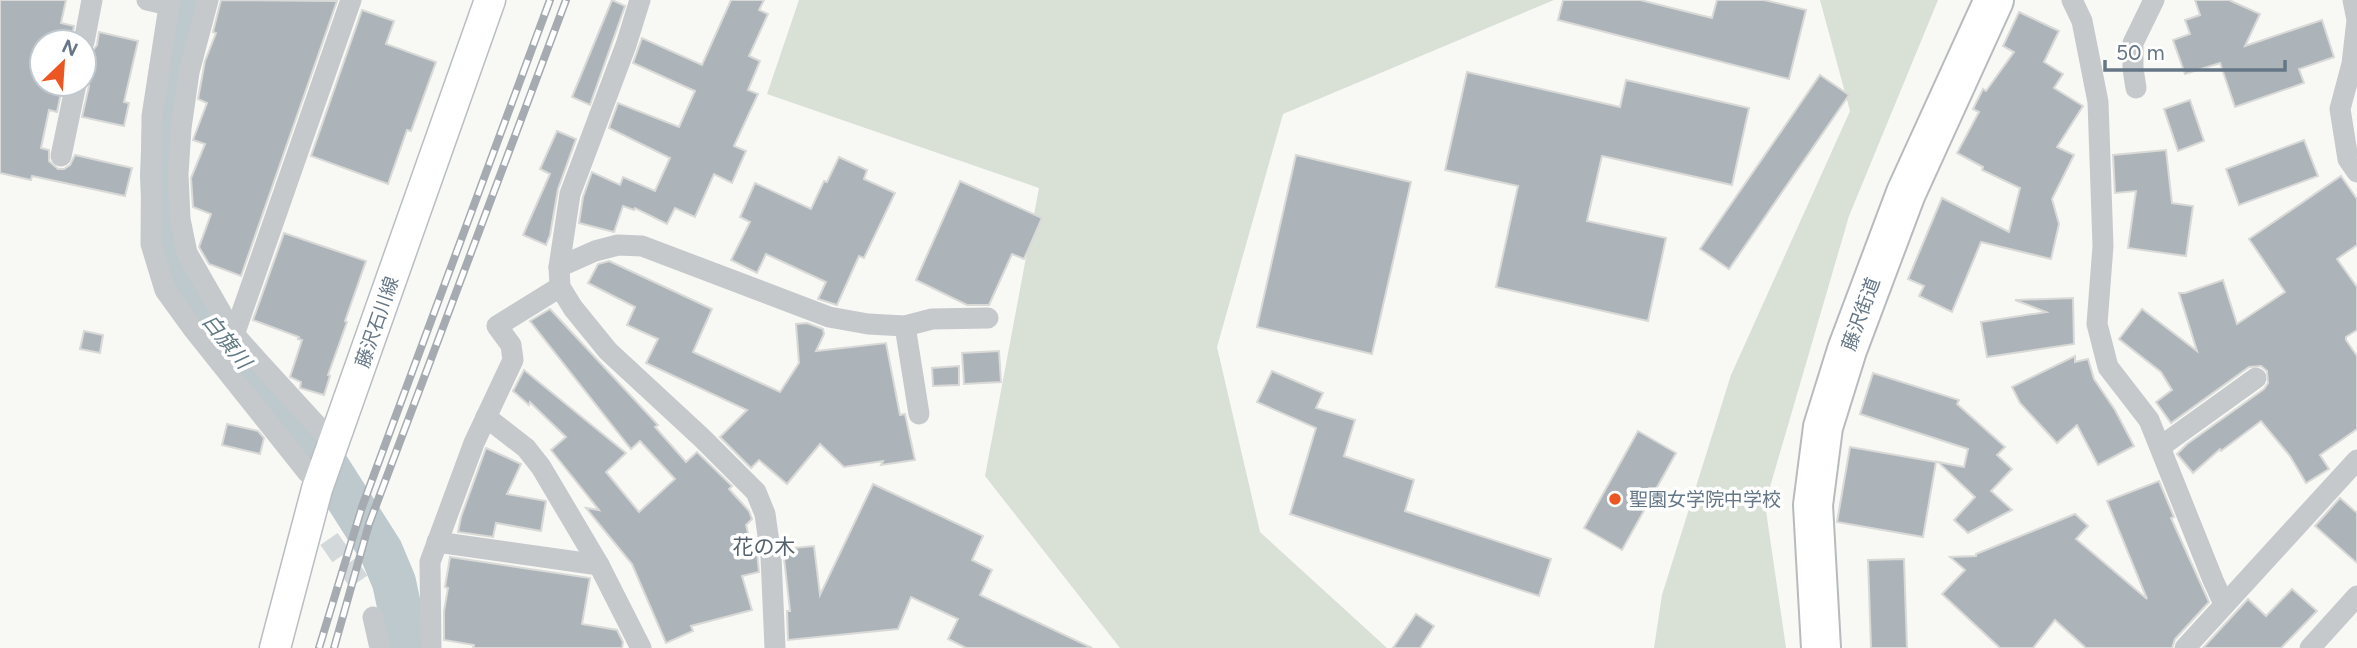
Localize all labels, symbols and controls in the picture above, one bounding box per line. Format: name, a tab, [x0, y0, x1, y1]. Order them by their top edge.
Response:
north arrow	[28, 28, 98, 98]
scale bar	[2105, 28, 2285, 72]
text: N	[58, 35, 81, 62]
text: 50 m	[2116, 40, 2165, 65]
street label: 藤沢石川線	[351, 273, 403, 371]
street label: 藤沢街道	[1837, 274, 1885, 354]
water label: 白旗川	[197, 309, 258, 375]
place label: 聖園女学院中学校	[1629, 488, 1781, 511]
marker: 聖園女学院中学校	[1607, 491, 1623, 507]
district label: 花の木	[733, 534, 796, 559]

